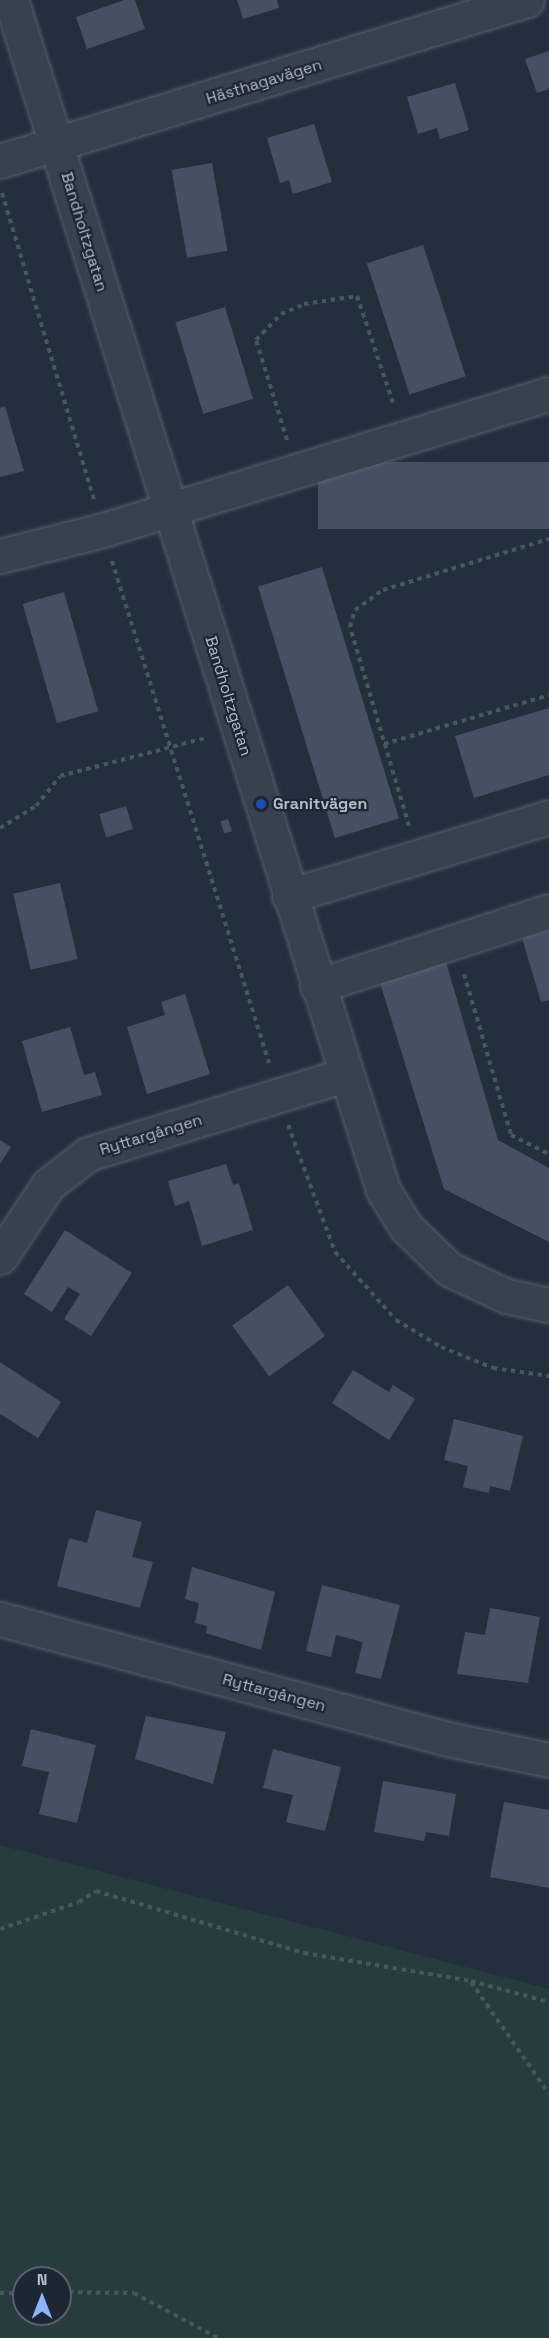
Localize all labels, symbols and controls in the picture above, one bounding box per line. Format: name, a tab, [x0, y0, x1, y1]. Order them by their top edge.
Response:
street label: Hästhagavägen	[204, 55, 324, 109]
street label: Bandholtzgatan	[57, 170, 111, 294]
street label: Bandholtzgatan	[201, 634, 255, 758]
place label: Granitvägen	[273, 794, 367, 814]
marker: Granitvägen	[254, 797, 268, 811]
street label: Ryttargången	[97, 1110, 205, 1160]
street label: Ryttargången	[220, 1670, 328, 1716]
north arrow	[12, 2266, 72, 2326]
text: N	[37, 2269, 47, 2290]

